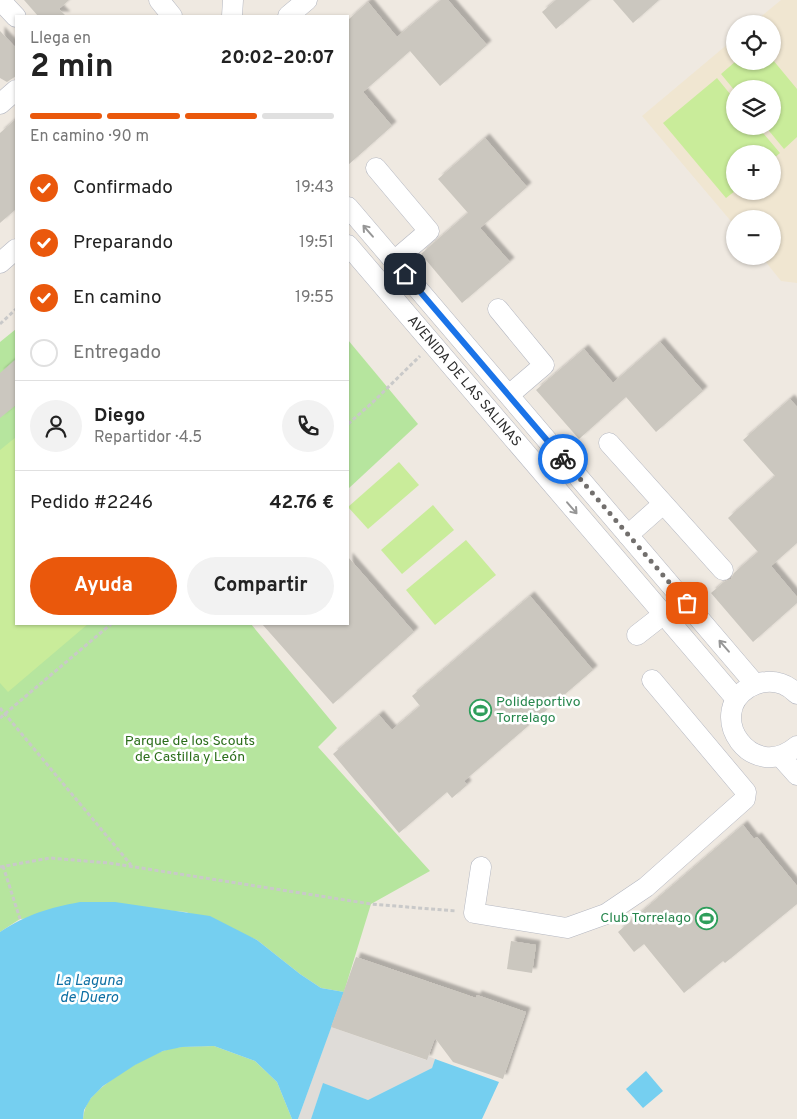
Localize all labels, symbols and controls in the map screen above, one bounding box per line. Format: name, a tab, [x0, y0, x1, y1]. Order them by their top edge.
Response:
map controls	[726, 15, 781, 265]
button: locate	[726, 15, 781, 70]
text: Llega en	[30, 29, 91, 49]
text: 20:02–20:07	[221, 46, 334, 70]
text: 2 min	[30, 48, 114, 88]
button: layers	[726, 80, 781, 135]
text: En camino · 90 m	[30, 127, 149, 147]
button: +	[726, 145, 781, 200]
icon: check	[30, 174, 58, 202]
text: Confirmado	[73, 176, 173, 200]
text: 19:43	[295, 178, 334, 198]
button: −	[726, 210, 781, 265]
one-way arrow	[362, 224, 373, 237]
icon: check	[30, 229, 58, 257]
text: Preparando	[73, 231, 173, 255]
text: 19:51	[299, 233, 334, 253]
pin	[384, 253, 426, 295]
icon: home	[391, 260, 419, 288]
icon: check	[30, 284, 58, 312]
text: En camino	[73, 286, 162, 310]
text: 19:55	[295, 288, 334, 308]
street label: AVENIDA DE LAS SALINAS	[404, 312, 525, 450]
text: Entregado	[73, 341, 161, 365]
button: person	[30, 400, 82, 452]
button: phone	[282, 400, 334, 452]
text: Diego	[94, 404, 145, 428]
text: Repartidor · 4.5	[94, 428, 202, 448]
courier	[538, 434, 588, 484]
icon: bike	[549, 445, 577, 473]
text: Pedido #2246	[30, 491, 153, 515]
text: 42.76 €	[269, 491, 334, 515]
one-way arrow	[567, 501, 578, 514]
button: Ayuda	[30, 557, 177, 615]
button: Compartir	[187, 557, 334, 615]
pin	[666, 582, 708, 624]
icon: bag	[673, 589, 701, 617]
one-way arrow	[718, 640, 730, 653]
place label: Polideportivo Torrelago	[496, 694, 581, 727]
sports icon: Polideportivo Torrelago	[468, 698, 492, 722]
park label: Parque de los Scouts de Castilla y León	[125, 733, 255, 766]
sports icon: Club Torrelago	[695, 906, 719, 930]
place label: Club Torrelago	[600, 910, 691, 927]
water label: La Laguna de Duero	[55, 972, 123, 1008]

